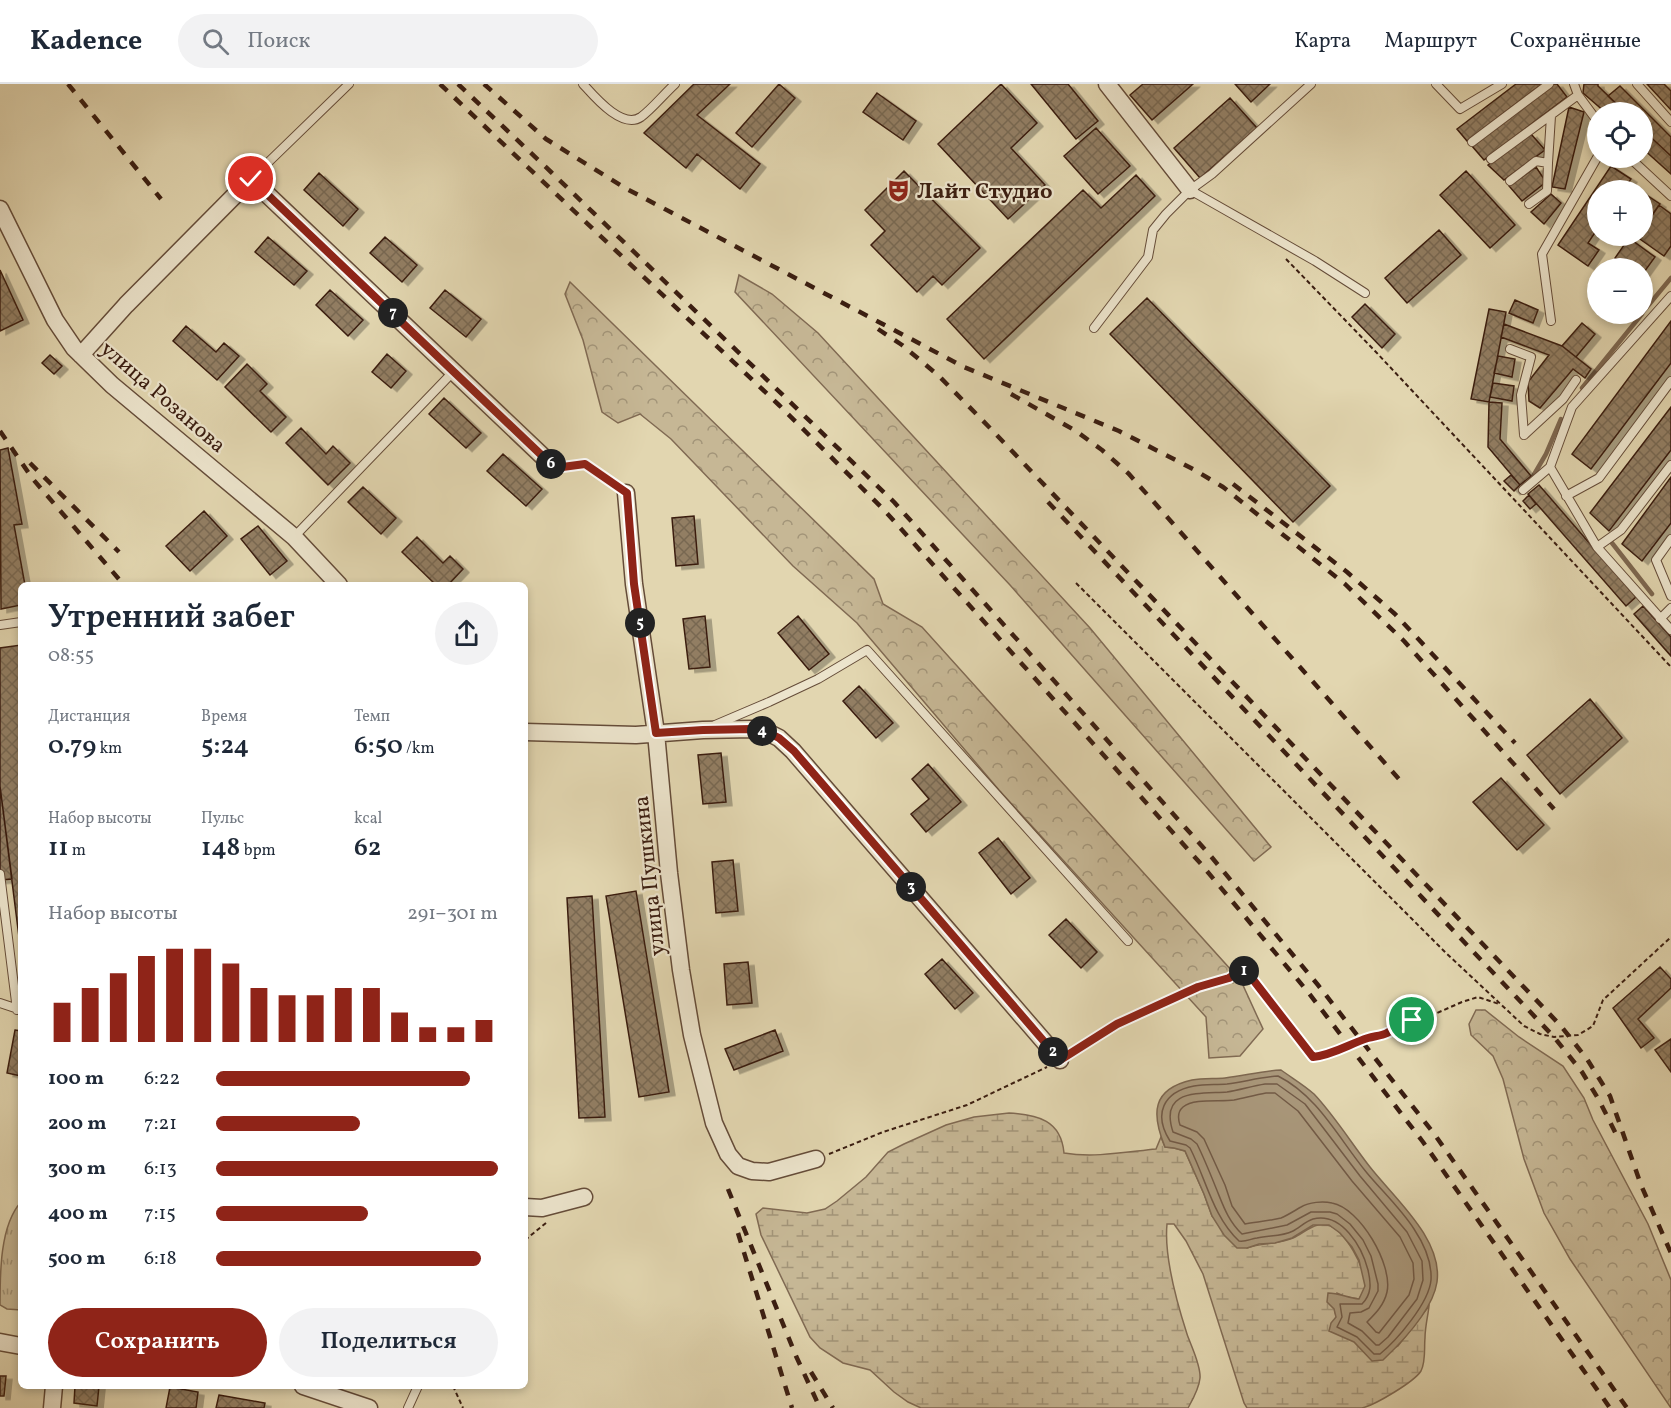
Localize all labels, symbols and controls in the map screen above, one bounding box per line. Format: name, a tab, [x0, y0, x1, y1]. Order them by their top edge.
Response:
search box	[178, 14, 598, 68]
text: Kadence	[30, 22, 142, 61]
icon: search	[199, 25, 232, 58]
text: Поиск	[247, 26, 310, 57]
text: Карта	[1294, 27, 1351, 56]
text: Маршрут	[1384, 27, 1477, 56]
text: Сохранённые	[1510, 27, 1641, 56]
map controls	[1587, 102, 1653, 324]
button: locate	[1587, 102, 1653, 168]
pin	[225, 153, 276, 204]
icon: check	[234, 162, 267, 195]
theatre icon: Лайт Студио	[886, 177, 912, 203]
place label: Лайт Студио	[917, 177, 1052, 208]
button: +	[1587, 180, 1653, 246]
button: −	[1587, 258, 1653, 324]
pin: 7	[378, 298, 408, 328]
text: 7	[389, 302, 397, 324]
street label: улица Розанова	[93, 335, 232, 461]
pin: 6	[536, 449, 566, 479]
text: 6	[547, 453, 555, 475]
text: Утренний забег	[48, 596, 295, 642]
button: share	[435, 602, 498, 665]
pin: 5	[625, 608, 655, 638]
text: 5	[636, 612, 644, 634]
text: 08:55	[48, 642, 94, 670]
text: Дистанция	[48, 706, 130, 728]
text: Время	[201, 706, 247, 728]
text: Темп	[354, 706, 390, 728]
pin: 4	[747, 716, 777, 746]
text: 4	[757, 720, 767, 742]
text: 0.79	[48, 728, 96, 764]
text: 5:24	[201, 728, 249, 764]
text: 6:50	[354, 728, 403, 764]
text: km	[96, 738, 122, 760]
text: /km	[403, 738, 435, 760]
street label: улица Пушкина	[627, 794, 674, 957]
text: Набор высоты	[48, 808, 152, 830]
text: Пульс	[201, 808, 244, 830]
text: kcal	[354, 808, 382, 830]
text: 11	[48, 830, 69, 866]
text: 148	[201, 830, 240, 866]
text: 62	[354, 830, 382, 866]
text: m	[69, 840, 86, 862]
text: bpm	[240, 840, 276, 862]
pin: 3	[896, 872, 926, 902]
text: 3	[907, 876, 915, 898]
text: Набор высоты	[48, 900, 178, 928]
text: 291–301 m	[407, 900, 498, 928]
pin: 1	[1229, 956, 1259, 986]
text: 1	[1241, 960, 1247, 982]
pin	[1386, 994, 1437, 1045]
icon: arrive	[1395, 1003, 1428, 1036]
pin: 2	[1038, 1037, 1068, 1067]
text: 2	[1049, 1041, 1057, 1063]
text: 100 m	[48, 1065, 104, 1093]
text: 6:22	[144, 1065, 180, 1093]
text: 200 m	[48, 1110, 106, 1138]
text: 7:21	[144, 1110, 177, 1138]
text: 300 m	[48, 1155, 106, 1183]
text: 6:13	[144, 1155, 177, 1183]
text: 400 m	[48, 1200, 108, 1228]
text: 7:15	[144, 1200, 176, 1228]
text: 500 m	[48, 1245, 106, 1273]
text: 6:18	[144, 1245, 177, 1273]
button: Сохранить	[48, 1308, 267, 1377]
button: Поделиться	[279, 1308, 498, 1377]

